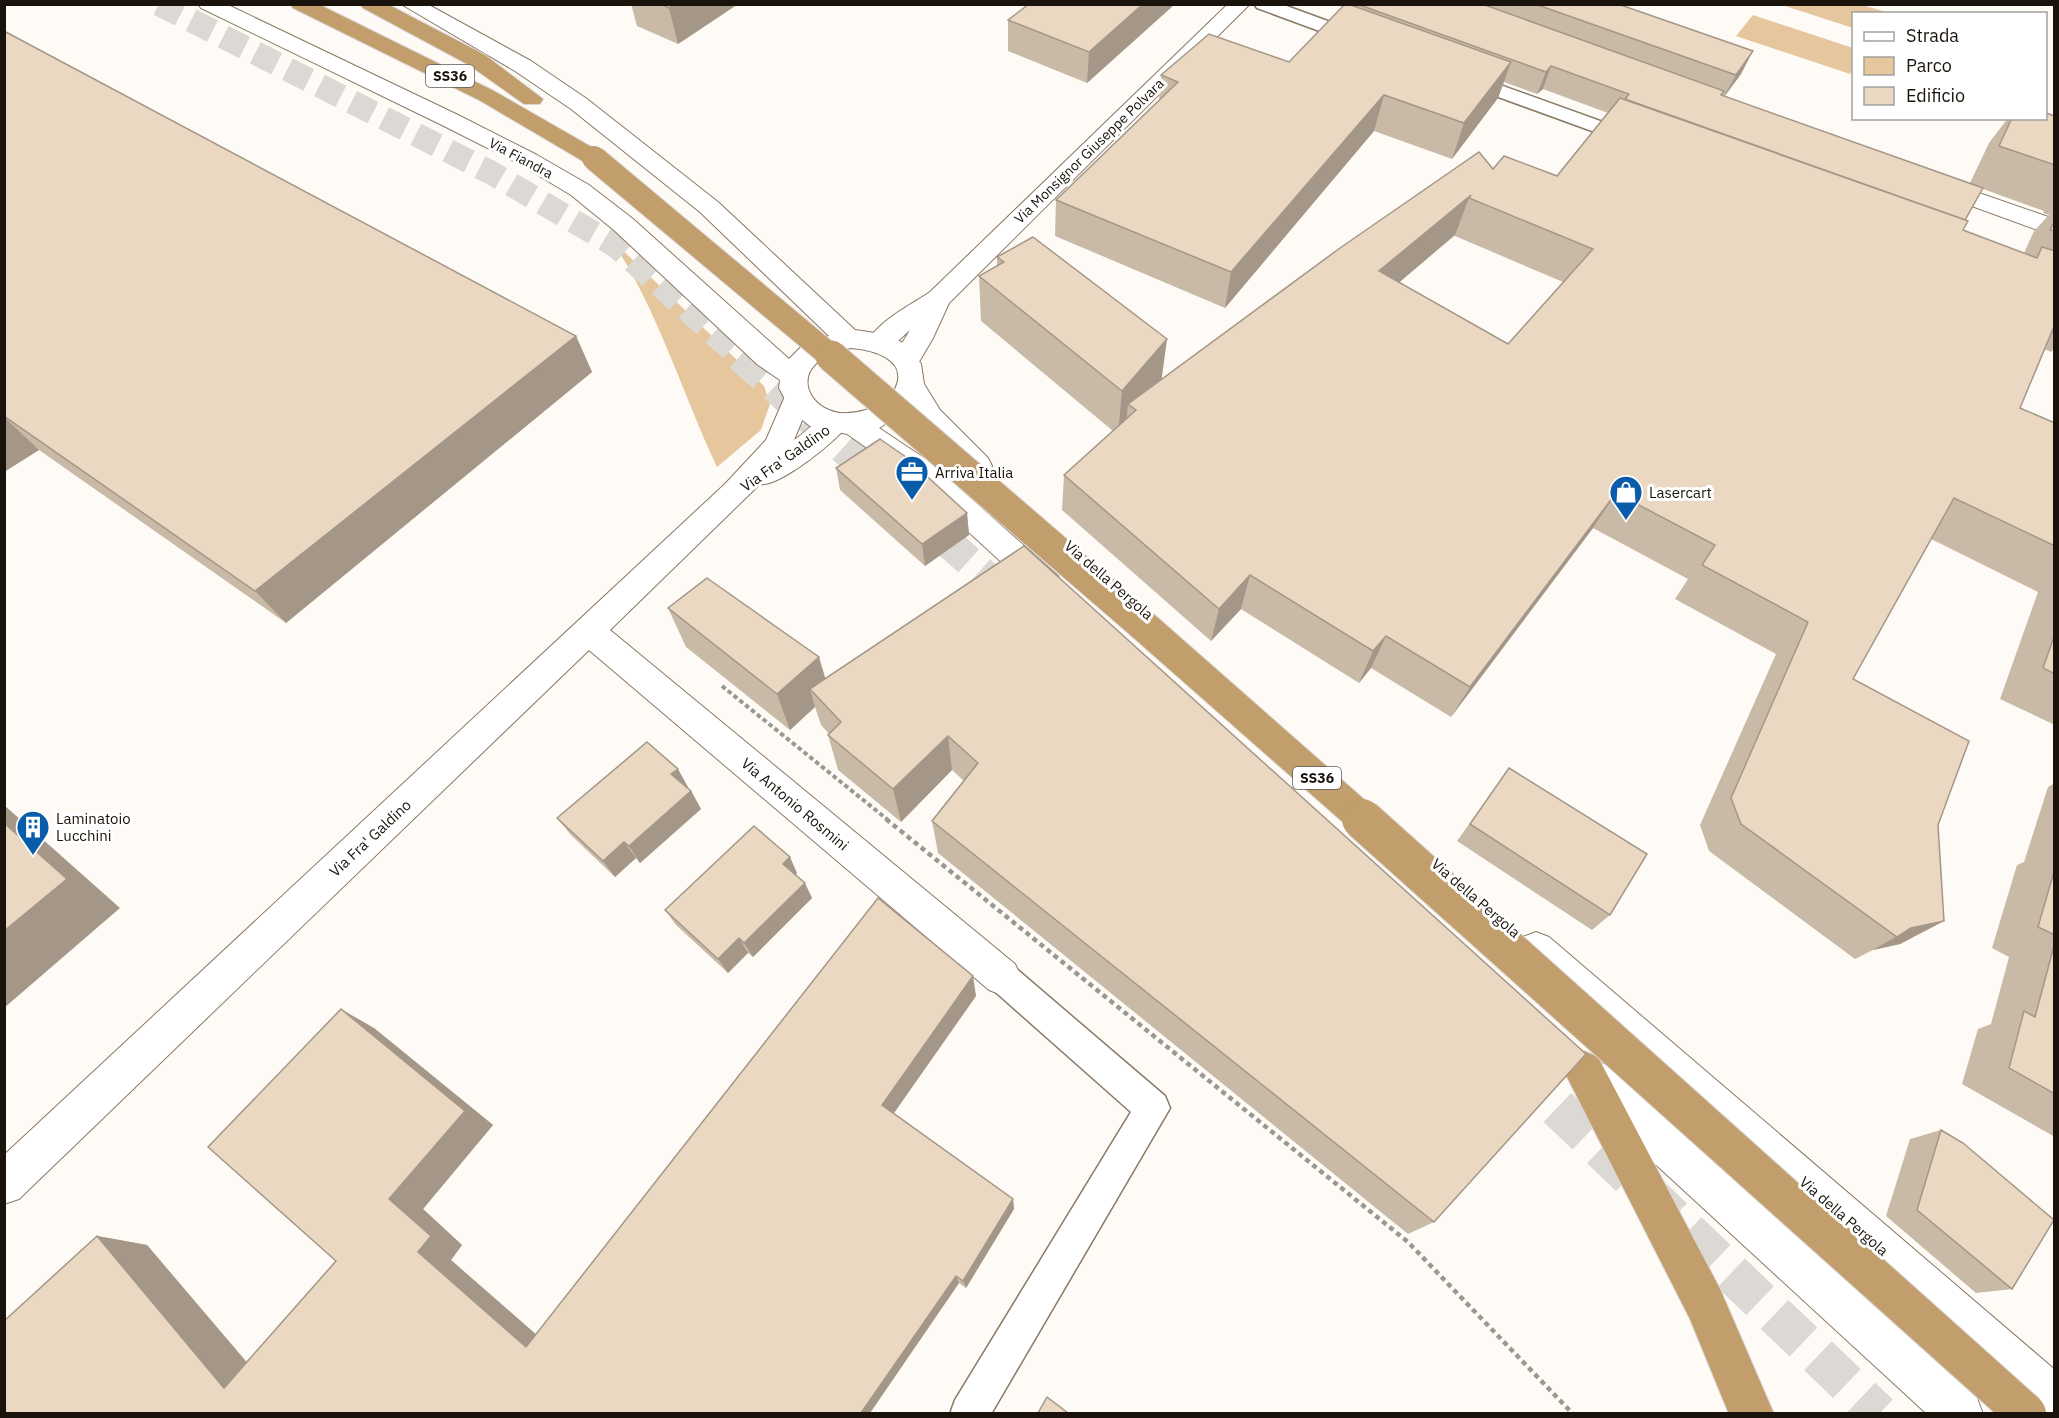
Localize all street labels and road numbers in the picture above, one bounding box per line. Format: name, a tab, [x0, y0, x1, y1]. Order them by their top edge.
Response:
road number: SS36	[426, 65, 474, 87]
street label: Via Monsignor Giuseppe Polvara	[1010, 74, 1168, 227]
street label: Via Fiandra	[486, 134, 557, 183]
street label: Via Fra' Galdino	[737, 420, 833, 496]
street label: Via della Pergola	[1061, 536, 1157, 624]
street label: Via Antonio Rosmini	[737, 753, 853, 855]
road number: SS36	[1293, 767, 1341, 789]
street label: Via Fra' Galdino	[325, 795, 415, 881]
street label: Via della Pergola	[1428, 854, 1524, 942]
street label: Via della Pergola	[1796, 1172, 1892, 1260]

